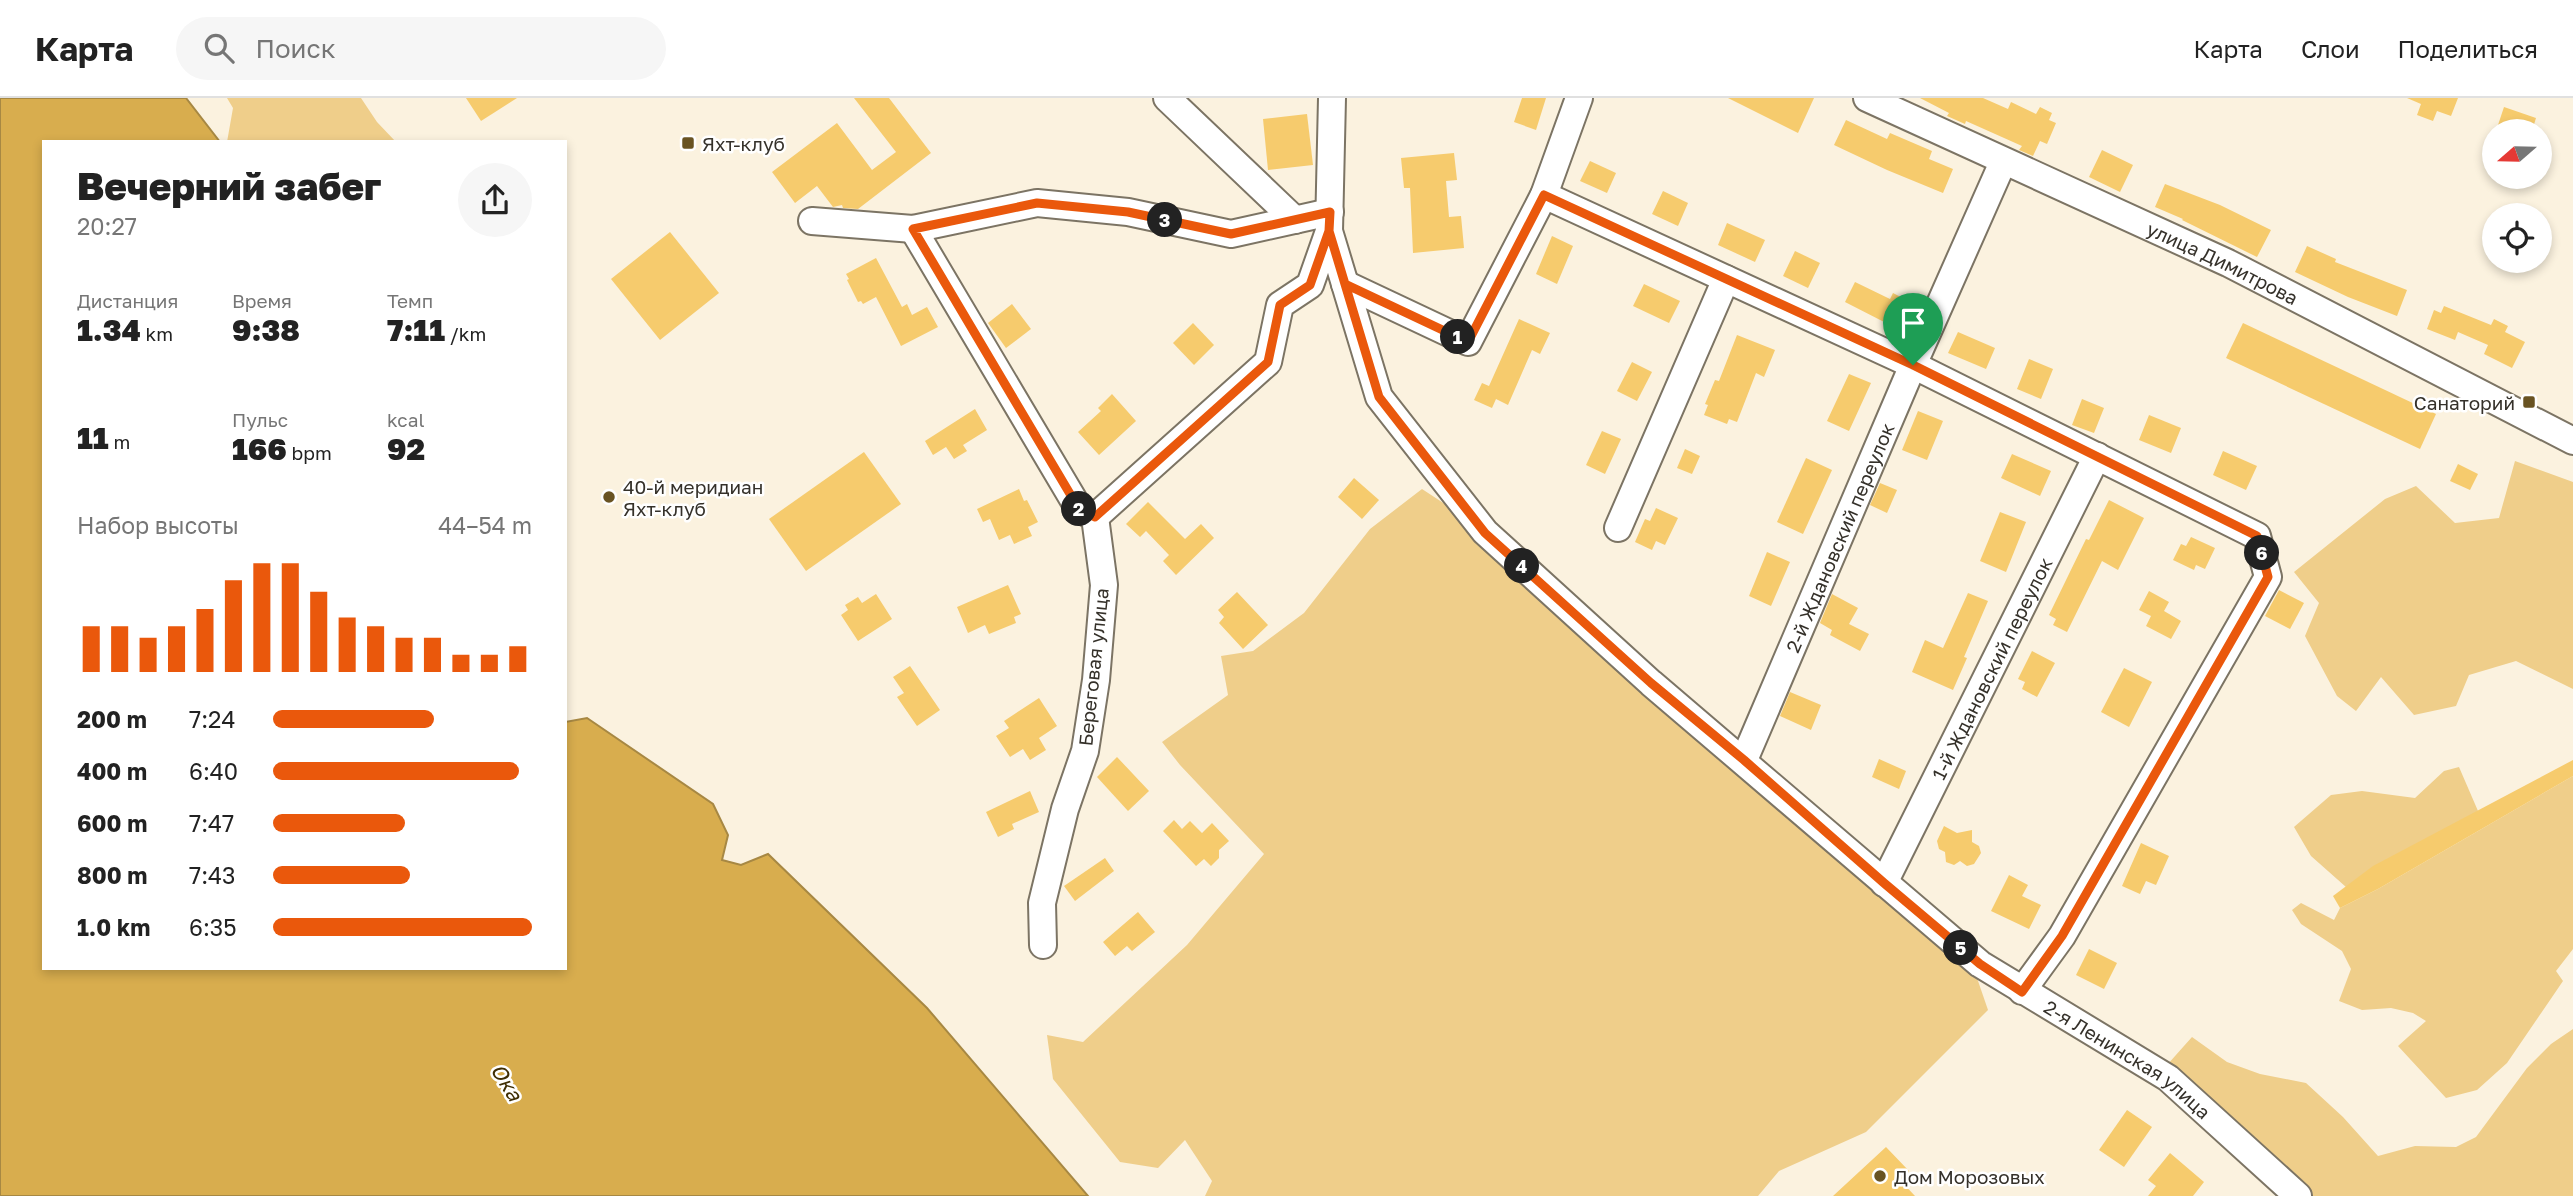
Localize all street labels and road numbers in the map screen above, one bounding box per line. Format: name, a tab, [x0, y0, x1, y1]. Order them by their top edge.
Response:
street label: улица Димитрова	[2144, 216, 2302, 309]
street label: 2-й Ждановский переулок	[1780, 419, 1898, 656]
street label: 1-й Ждановский переулок	[1926, 553, 2056, 783]
street label: Береговая улица	[1073, 587, 1113, 747]
street label: 2-я Ленинская улица	[2040, 994, 2216, 1123]

